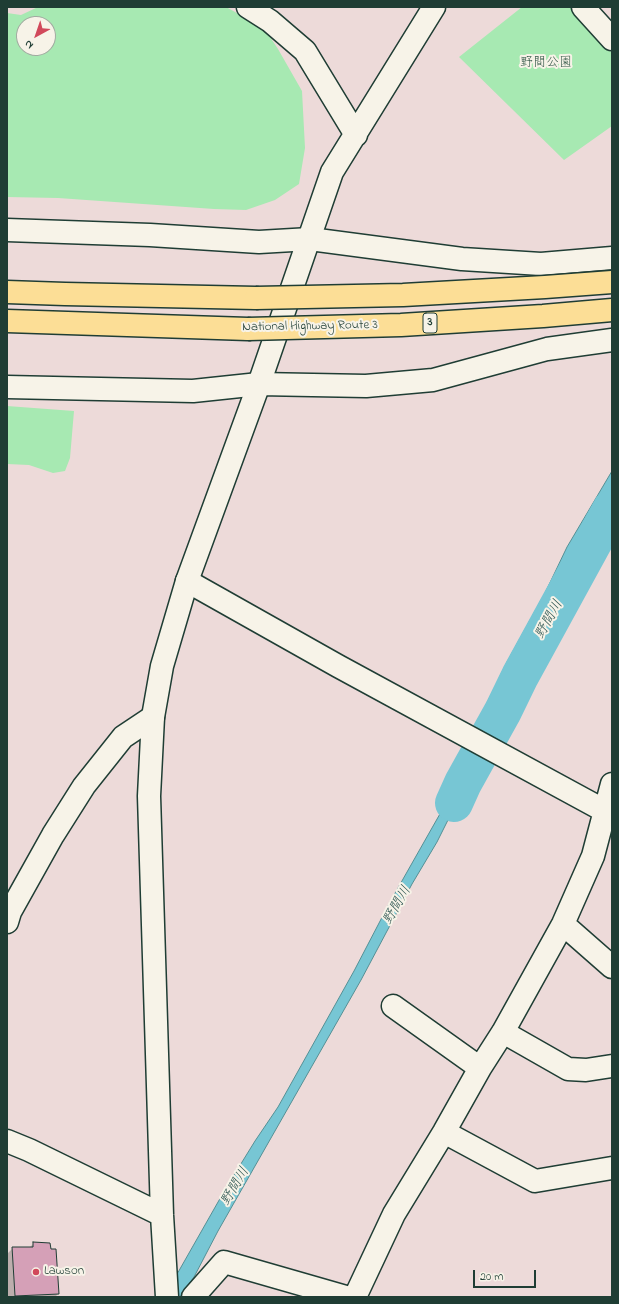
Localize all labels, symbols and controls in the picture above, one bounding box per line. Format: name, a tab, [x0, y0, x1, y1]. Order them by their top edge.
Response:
north arrow	[16, 16, 56, 56]
text: N	[21, 36, 37, 53]
park label: 野間公園	[520, 56, 572, 72]
road number: 3	[423, 313, 437, 333]
street label: National Highway Route 3	[242, 318, 378, 336]
water label: 野間川	[532, 598, 568, 642]
water label: 野間川	[380, 884, 416, 928]
water label: 野間川	[218, 1165, 254, 1209]
scale bar	[475, 1262, 538, 1288]
place label: Lawson	[44, 1264, 84, 1280]
marker: Lawson	[31, 1267, 41, 1277]
text: 20 m	[480, 1268, 503, 1286]

